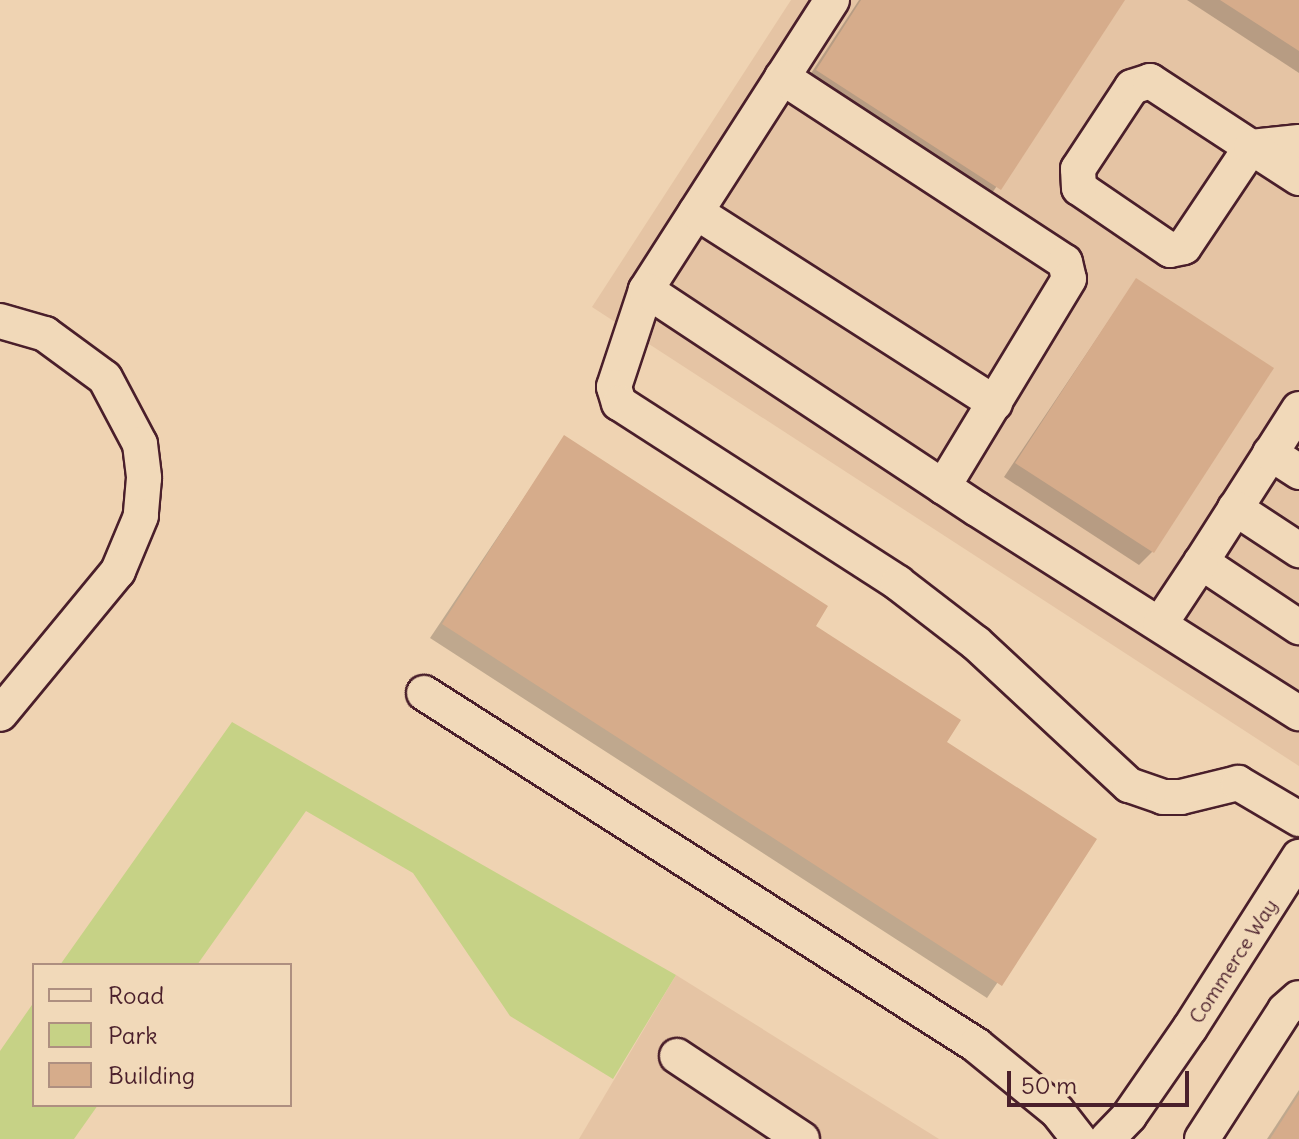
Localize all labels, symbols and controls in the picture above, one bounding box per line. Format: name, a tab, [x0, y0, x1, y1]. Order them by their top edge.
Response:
street label: Commerce Way	[1184, 894, 1282, 1028]
legend	[32, 963, 292, 1107]
text: Road	[108, 980, 164, 1010]
text: Park	[108, 1020, 158, 1050]
scale bar	[1011, 1055, 1193, 1105]
text: Building	[108, 1060, 195, 1090]
text: 50 m	[1021, 1070, 1077, 1100]

